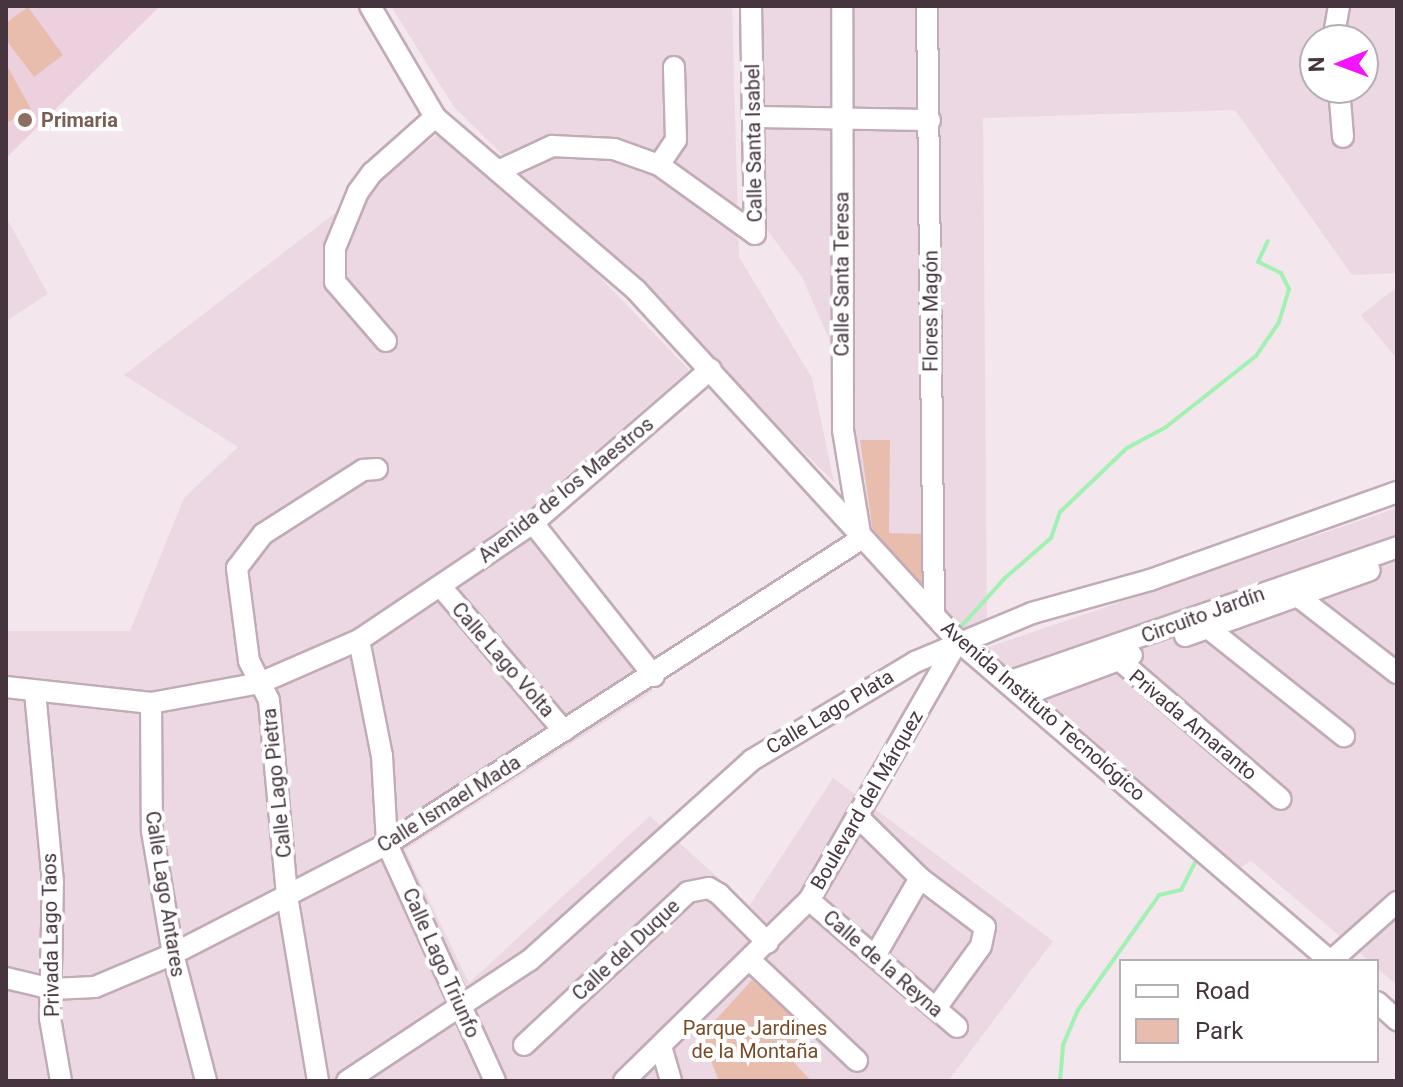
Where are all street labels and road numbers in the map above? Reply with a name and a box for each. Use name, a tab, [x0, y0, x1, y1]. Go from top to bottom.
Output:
street label: Calle Santa Isabel	[741, 63, 767, 223]
street label: Calle Santa Teresa	[830, 191, 854, 357]
street label: Flores Magón	[919, 250, 943, 372]
street label: Avenida de los Maestros	[474, 412, 658, 568]
street label: Circuito Jardín	[1138, 582, 1268, 648]
street label: Calle Lago Volta	[447, 598, 559, 722]
street label: Avenida Instituto Tecnológico	[936, 616, 1150, 806]
street label: Calle Lago Plata	[762, 665, 898, 759]
street label: Privada Amaranto	[1124, 665, 1262, 785]
street label: Boulevard del Márquez	[806, 706, 928, 894]
street label: Calle Lago Pietra	[257, 707, 297, 859]
street label: Calle Ismael Mada	[373, 750, 525, 858]
street label: Calle Lago Antares	[140, 809, 190, 979]
street label: Privada Lago Taos	[38, 853, 64, 1017]
street label: Calle Lago Triunfo	[397, 884, 485, 1042]
street label: Calle del Duque	[567, 894, 685, 1006]
street label: Calle de la Reyna	[818, 905, 948, 1023]

